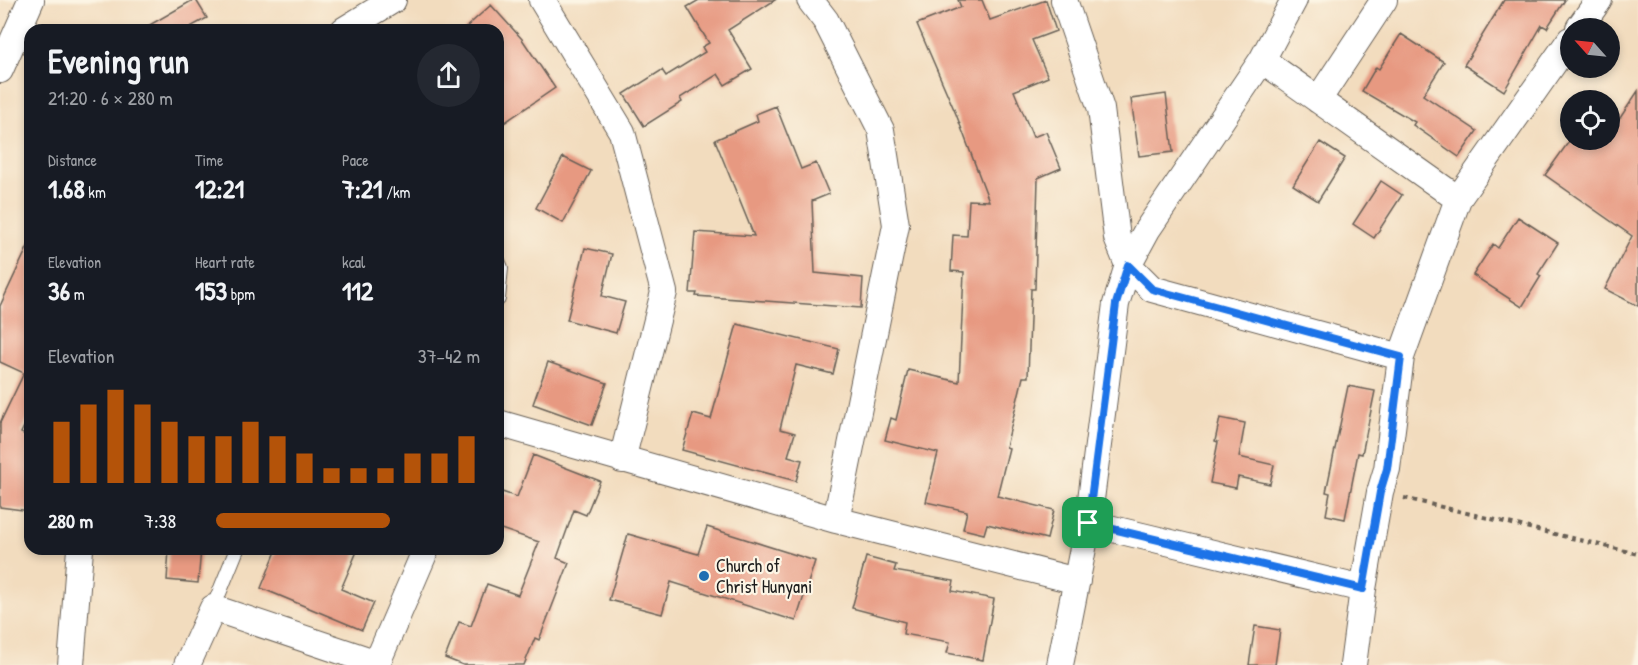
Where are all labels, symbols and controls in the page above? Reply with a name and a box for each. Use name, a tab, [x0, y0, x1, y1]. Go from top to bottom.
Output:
north arrow	[1560, 18, 1620, 78]
map controls	[1560, 18, 1620, 150]
text: Evening run	[48, 39, 189, 83]
button: share	[417, 44, 480, 107]
text: 21:20 · 6 × 280 m	[48, 84, 173, 111]
button: locate	[1560, 90, 1620, 150]
text: Distance	[48, 149, 97, 171]
text: Time	[195, 149, 223, 171]
text: Pace	[342, 149, 369, 171]
text: 1.68	[48, 171, 85, 206]
text: 12:21	[195, 171, 244, 206]
text: 7:21	[342, 171, 383, 206]
text: km	[85, 181, 106, 203]
text: /km	[383, 181, 410, 203]
text: Elevation	[48, 251, 101, 273]
text: Heart rate	[195, 251, 255, 273]
text: kcal	[342, 251, 365, 273]
text: 36	[48, 273, 70, 308]
text: 153	[195, 273, 227, 308]
text: 112	[342, 273, 373, 308]
text: m	[70, 283, 85, 305]
text: bpm	[227, 283, 255, 305]
text: Elevation	[48, 342, 114, 369]
text: 37–42 m	[418, 342, 480, 369]
pin	[1062, 497, 1113, 548]
icon: arrive	[1071, 506, 1104, 539]
text: 280 m	[48, 507, 93, 534]
text: 7:38	[144, 507, 176, 534]
place label: Church of Christ Hunyani	[716, 553, 812, 599]
marker: Church of Christ Hunyani	[697, 569, 711, 583]

